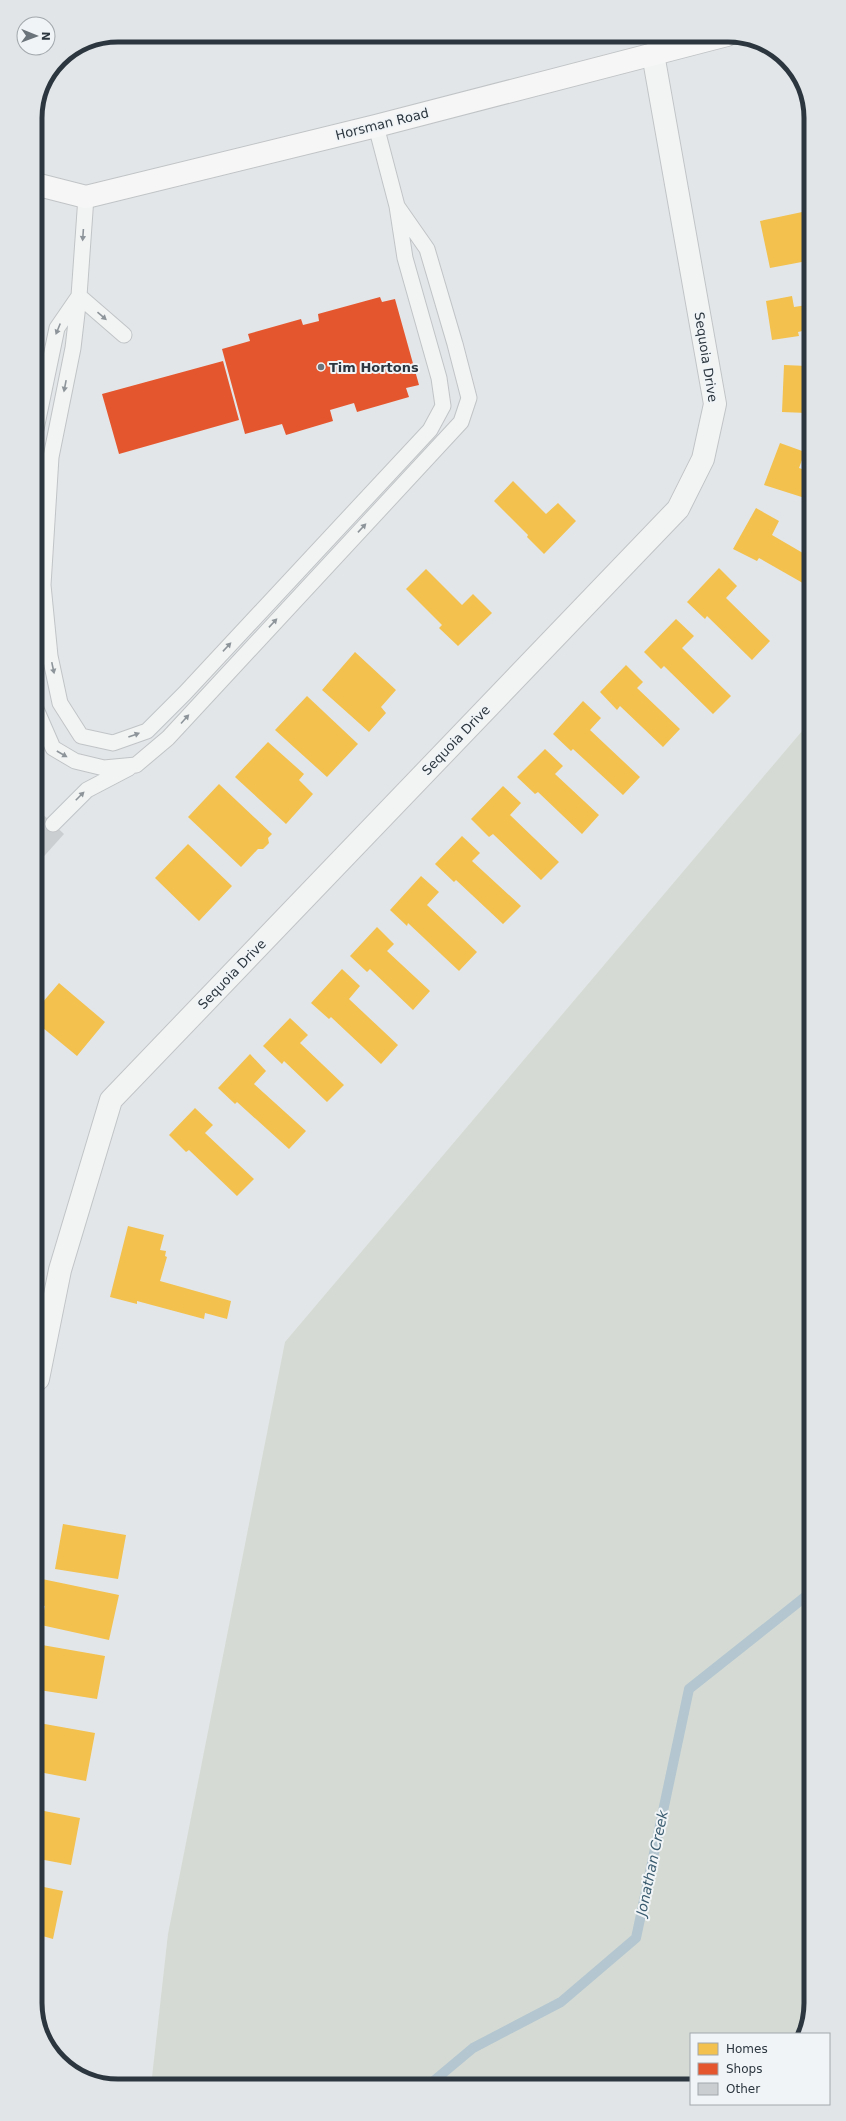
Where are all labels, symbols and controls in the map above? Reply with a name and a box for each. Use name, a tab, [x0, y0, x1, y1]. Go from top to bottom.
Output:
north arrow	[16, 16, 56, 56]
text: N	[39, 31, 52, 41]
street label: Horsman Road	[334, 105, 430, 143]
one-way arrow	[79, 229, 86, 241]
one-way arrow	[96, 311, 107, 320]
street label: Sequoia Drive	[691, 311, 721, 403]
one-way arrow	[54, 323, 61, 335]
place label: Tim Hortons	[329, 360, 419, 375]
marker: Tim Hortons	[316, 362, 326, 372]
one-way arrow	[62, 380, 68, 392]
one-way arrow	[357, 523, 367, 533]
one-way arrow	[268, 618, 278, 628]
one-way arrow	[223, 642, 232, 652]
one-way arrow	[50, 662, 56, 674]
street label: Sequoia Drive	[419, 702, 493, 778]
one-way arrow	[180, 714, 189, 723]
one-way arrow	[128, 732, 140, 738]
one-way arrow	[56, 750, 68, 757]
one-way arrow	[76, 791, 85, 801]
street label: Sequoia Drive	[195, 936, 269, 1012]
water label: Jonathan Creek	[632, 1808, 671, 1920]
legend	[690, 2033, 830, 2105]
text: Homes	[726, 2042, 768, 2056]
text: Shops	[726, 2062, 762, 2076]
text: Other	[726, 2082, 760, 2096]

